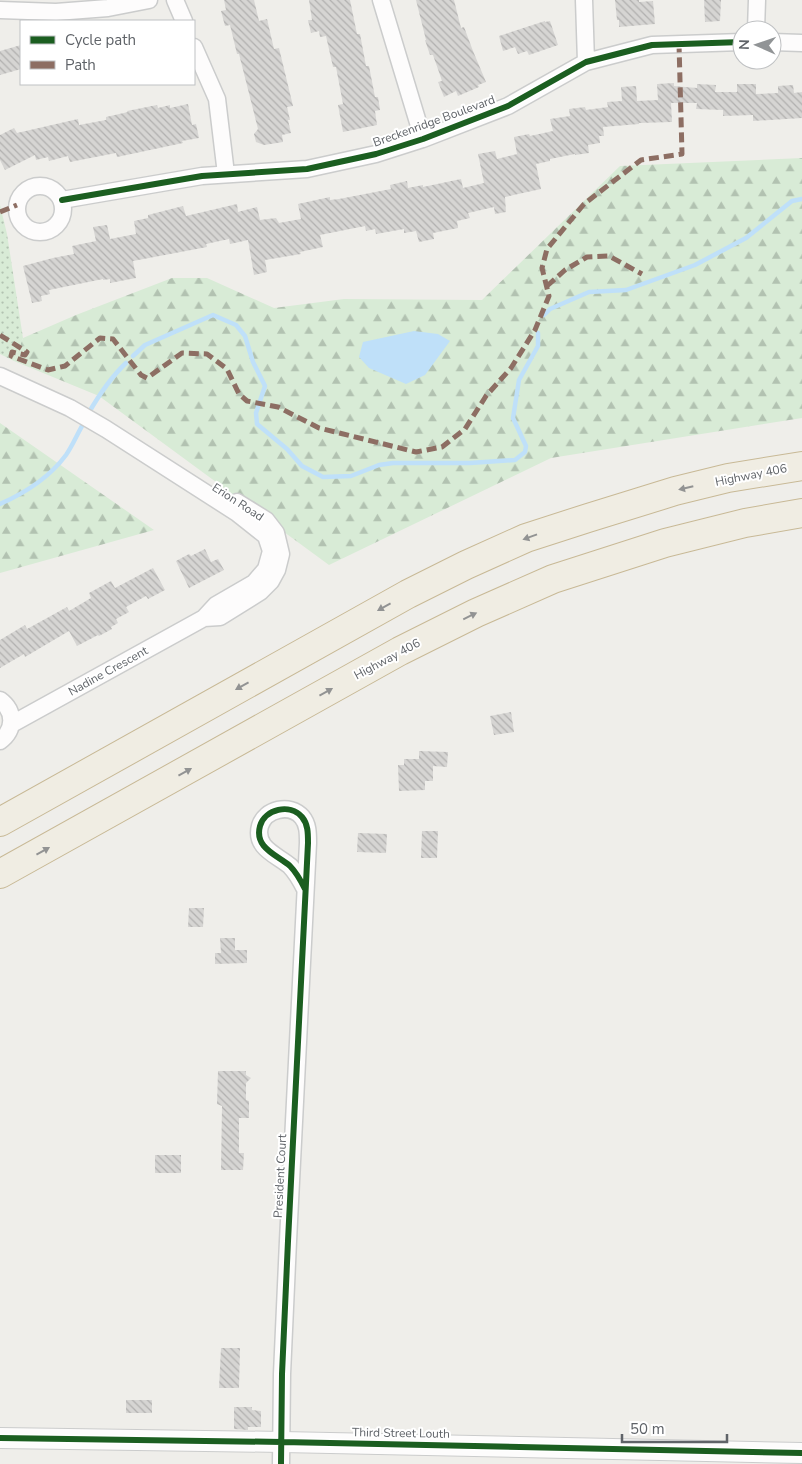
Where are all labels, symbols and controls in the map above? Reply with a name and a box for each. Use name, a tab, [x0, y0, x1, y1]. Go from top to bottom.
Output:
legend	[20, 20, 195, 85]
north arrow	[732, 20, 782, 70]
text: Cycle path	[65, 30, 136, 50]
text: N	[735, 39, 754, 50]
text: Path	[65, 55, 96, 75]
street label: Breckenridge Boulevard	[371, 91, 497, 151]
street label: Highway 406	[714, 460, 788, 490]
street label: Erion Road	[209, 479, 267, 525]
one-way arrow	[678, 484, 693, 492]
one-way arrow	[523, 534, 538, 541]
one-way arrow	[377, 602, 391, 611]
one-way arrow	[463, 612, 477, 620]
street label: Highway 406	[351, 635, 423, 683]
street label: Nadine Crescent	[65, 642, 151, 699]
one-way arrow	[235, 681, 249, 690]
one-way arrow	[319, 688, 334, 696]
one-way arrow	[178, 767, 191, 776]
one-way arrow	[35, 847, 50, 855]
street label: President Court	[270, 1133, 290, 1218]
scale bar	[622, 1412, 727, 1444]
text: 50 m	[630, 1419, 665, 1439]
street label: Third Street Louth	[352, 1424, 450, 1442]

